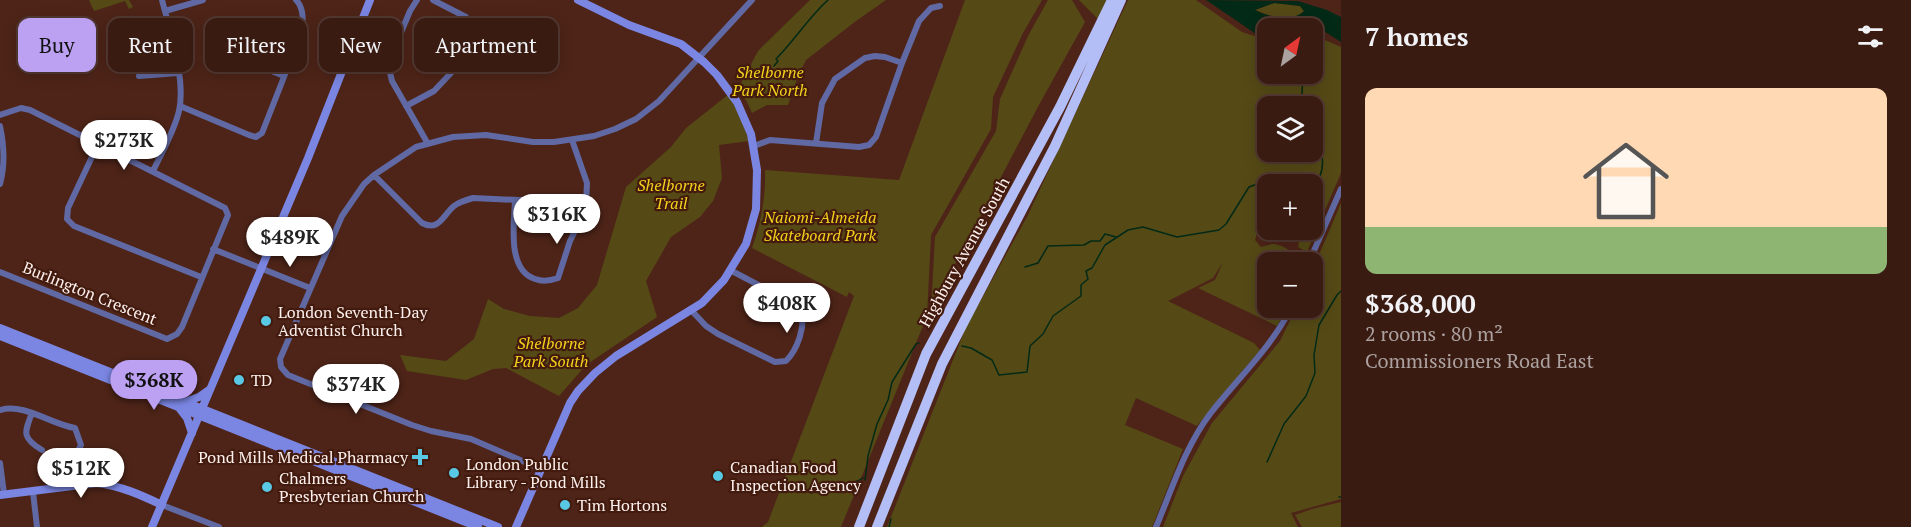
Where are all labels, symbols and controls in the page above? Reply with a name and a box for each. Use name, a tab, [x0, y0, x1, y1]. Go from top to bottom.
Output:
chip: Buy	[18, 18, 96, 72]
chip: Rent	[108, 18, 193, 72]
chip: Filters	[205, 18, 307, 72]
chip: New	[319, 18, 402, 72]
chip: Apartment	[414, 18, 558, 72]
north arrow	[1257, 18, 1323, 84]
map controls	[1257, 18, 1323, 318]
text: 7 homes	[1365, 19, 1469, 53]
icon: filters	[1854, 20, 1887, 53]
park label: Shelborne Park North	[731, 61, 808, 101]
button: layers	[1257, 96, 1323, 162]
pin: $273K	[82, 120, 166, 171]
text: $273K	[94, 126, 154, 153]
icon: home	[1572, 127, 1680, 235]
street label: Highbury Avenue South	[914, 172, 1015, 331]
park label: Shelborne Trail	[637, 174, 705, 214]
button: +	[1257, 174, 1323, 240]
pin: $316K	[515, 194, 599, 245]
text: $316K	[527, 200, 587, 227]
park label: Naiomi-Almeida Skateboard Park	[763, 206, 877, 246]
pin: $489K	[248, 217, 332, 268]
text: $489K	[260, 223, 320, 250]
button: −	[1257, 252, 1323, 318]
street label: Burlington Crescent	[20, 256, 160, 330]
pin: $408K	[745, 283, 829, 334]
text: $368,000	[1365, 286, 1476, 320]
text: $408K	[757, 289, 817, 316]
place label: London Seventh-Day Adventist Church	[278, 301, 429, 341]
marker: London Seventh-Day Adventist Church	[259, 314, 273, 328]
text: 2 rooms · 80 m²	[1365, 320, 1503, 347]
park label: Shelborne Park South	[513, 332, 588, 372]
text: Commissioners Road East	[1365, 347, 1594, 374]
pin: $368K	[112, 360, 196, 411]
pin: $374K	[314, 364, 398, 415]
text: $368K	[124, 366, 184, 393]
place label: TD	[251, 369, 272, 391]
text: $374K	[326, 370, 386, 397]
marker: TD	[232, 373, 246, 387]
place label: Pond Mills Medical Pharmacy	[198, 446, 409, 468]
pin: $512K	[39, 448, 123, 499]
marker: Pond Mills Medical Pharmacy	[413, 450, 427, 464]
place label: London Public Library - Pond Mills	[466, 453, 606, 493]
text: $512K	[51, 454, 111, 481]
place label: Canadian Food Inspection Agency	[730, 456, 862, 496]
marker: London Public Library - Pond Mills	[447, 466, 461, 480]
place label: Chalmers Presbyterian Church	[279, 467, 425, 507]
marker: Canadian Food Inspection Agency	[711, 469, 725, 483]
marker: Chalmers Presbyterian Church	[260, 480, 274, 494]
place label: Tim Hortons	[577, 494, 667, 516]
marker: Tim Hortons	[558, 498, 572, 512]

